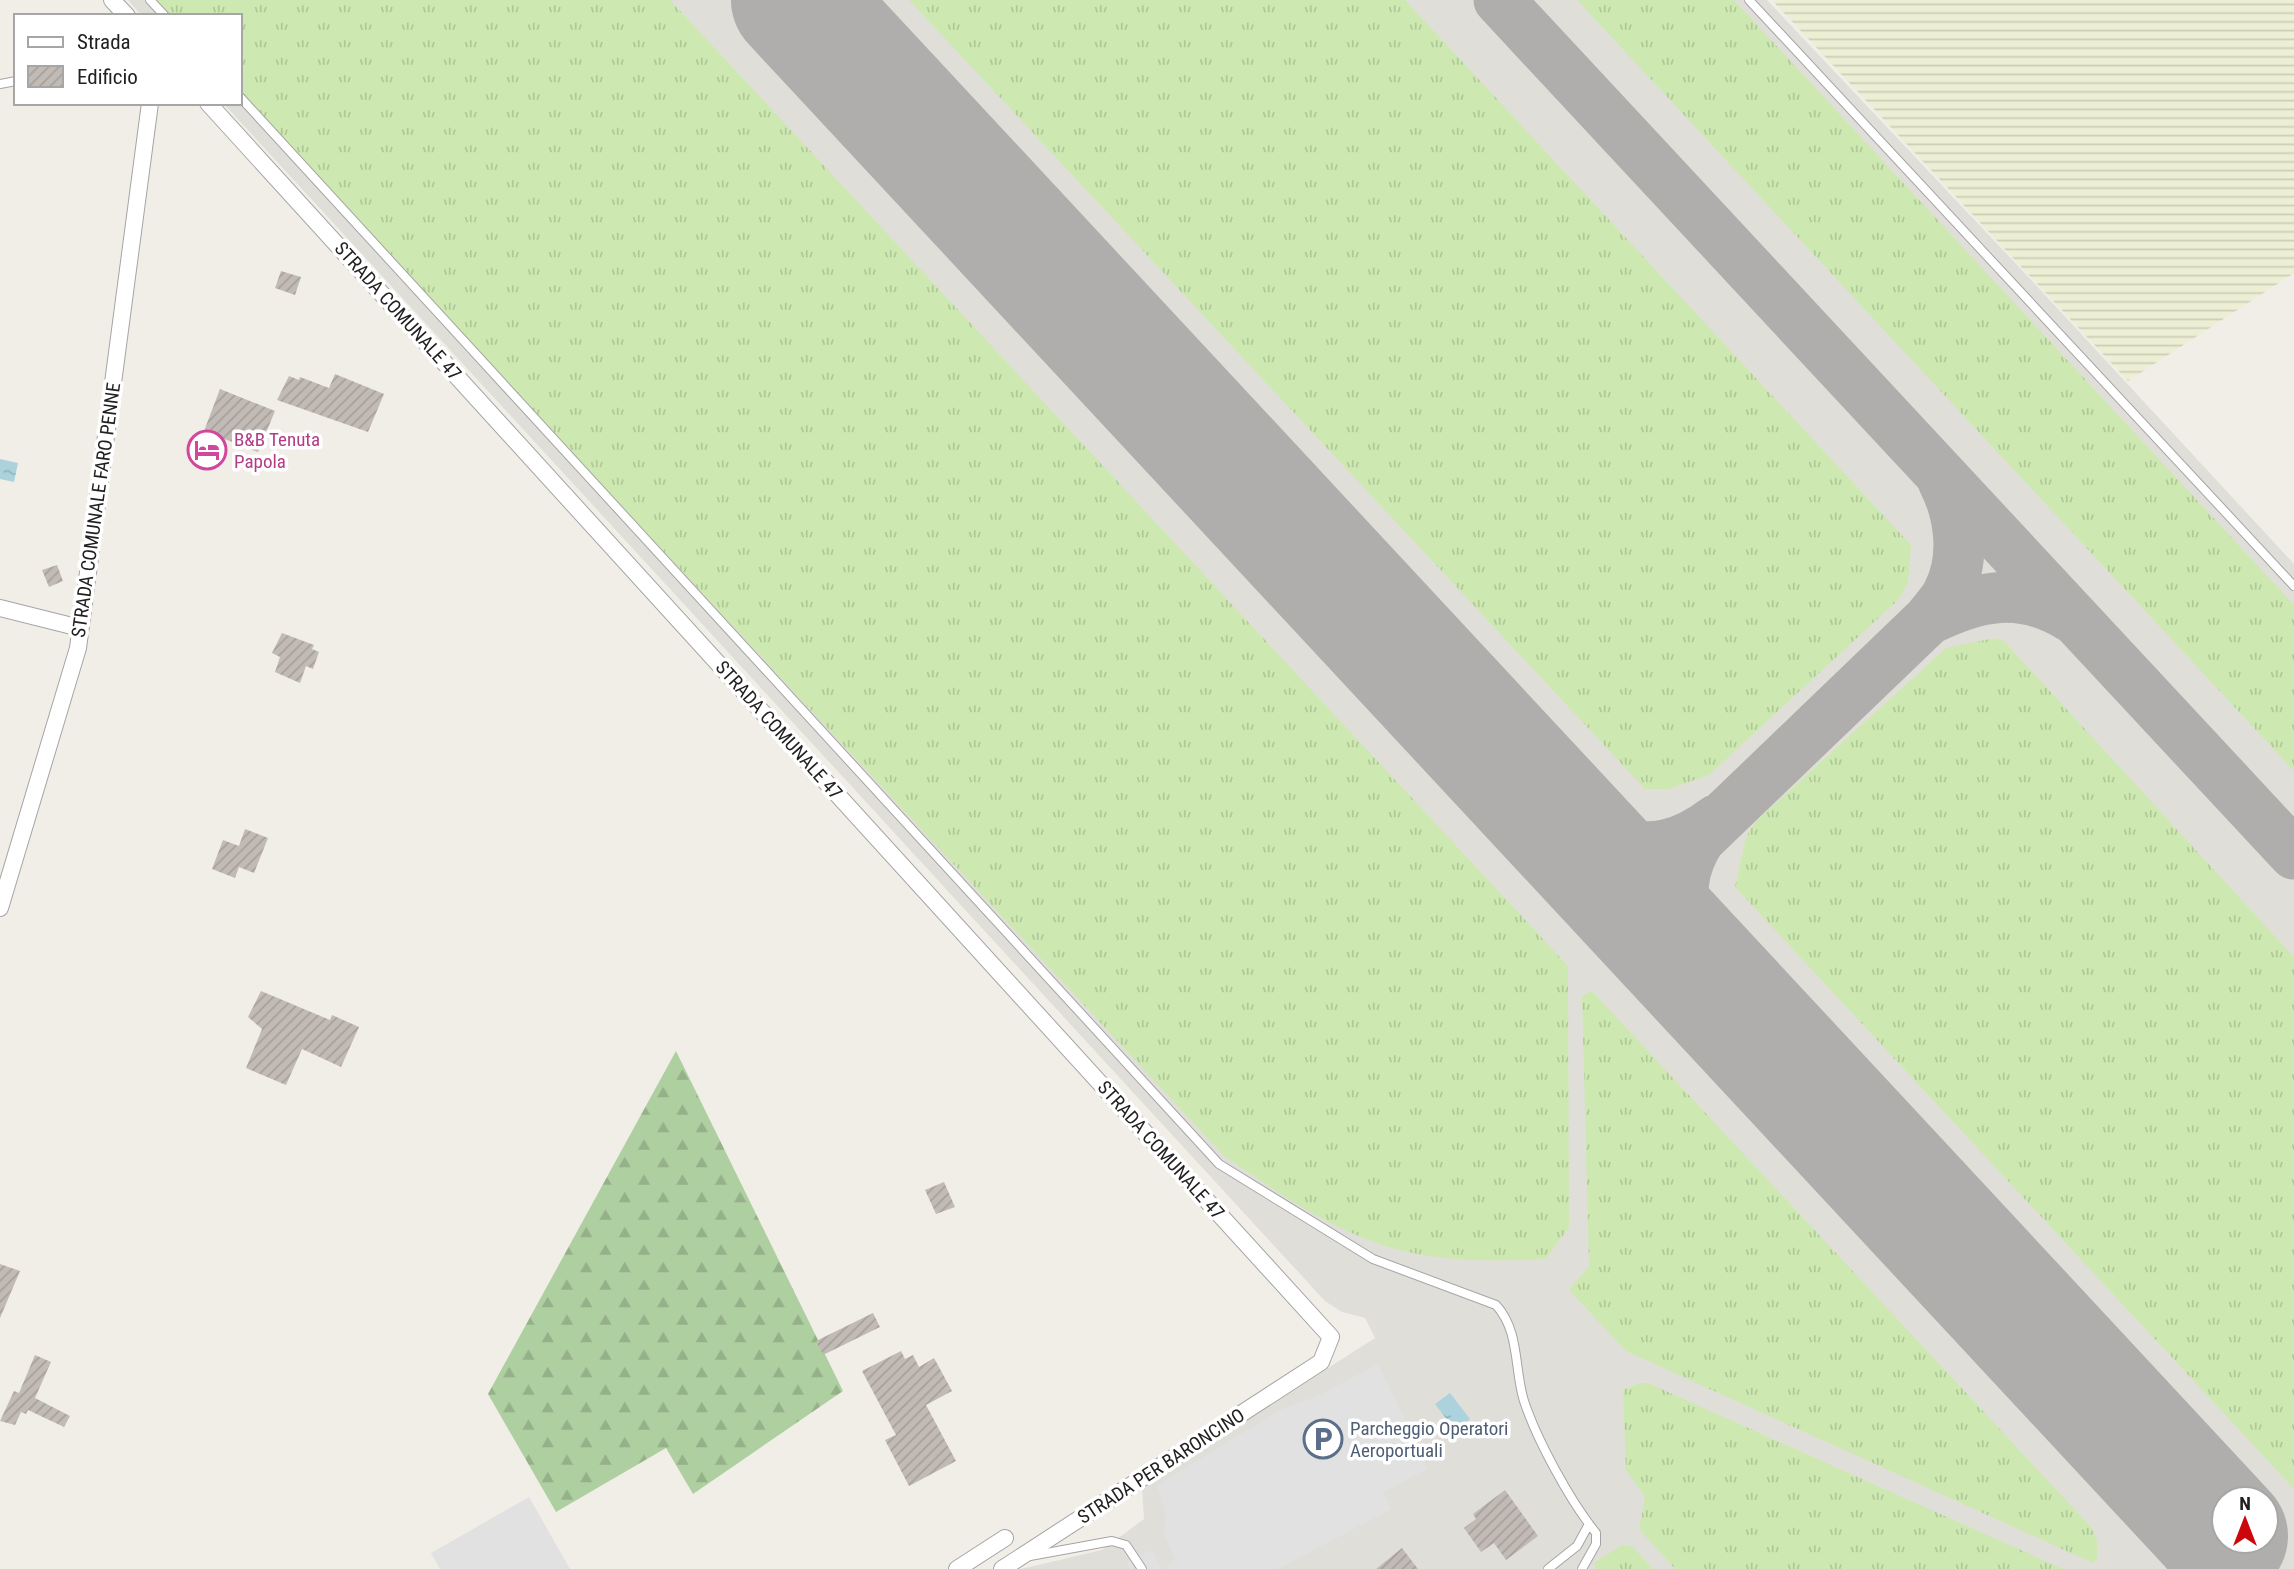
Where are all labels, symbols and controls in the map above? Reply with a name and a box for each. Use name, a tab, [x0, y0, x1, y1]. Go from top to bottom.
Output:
legend	[14, 14, 242, 105]
text: Strada	[77, 30, 131, 54]
text: Edificio	[77, 65, 138, 89]
street label: STRADA COMUNALE 47	[330, 237, 466, 385]
street label: STRADA COMUNALE FARO PENNE	[67, 381, 125, 639]
place label: B&B Tenuta Papola	[234, 428, 320, 473]
hotel icon: B&B Tenuta Papola	[186, 429, 228, 471]
street label: STRADA COMUNALE 47	[711, 656, 847, 804]
street label: STRADA COMUNALE 47	[1093, 1076, 1229, 1224]
street label: STRADA PER BARONCINO	[1073, 1403, 1249, 1529]
place label: Parcheggio Operatori Aeroportuali	[1350, 1417, 1508, 1462]
parking icon: Parcheggio Operatori Aeroportuali	[1302, 1418, 1344, 1460]
north arrow	[2210, 1485, 2280, 1555]
text: N	[2239, 1492, 2251, 1515]

